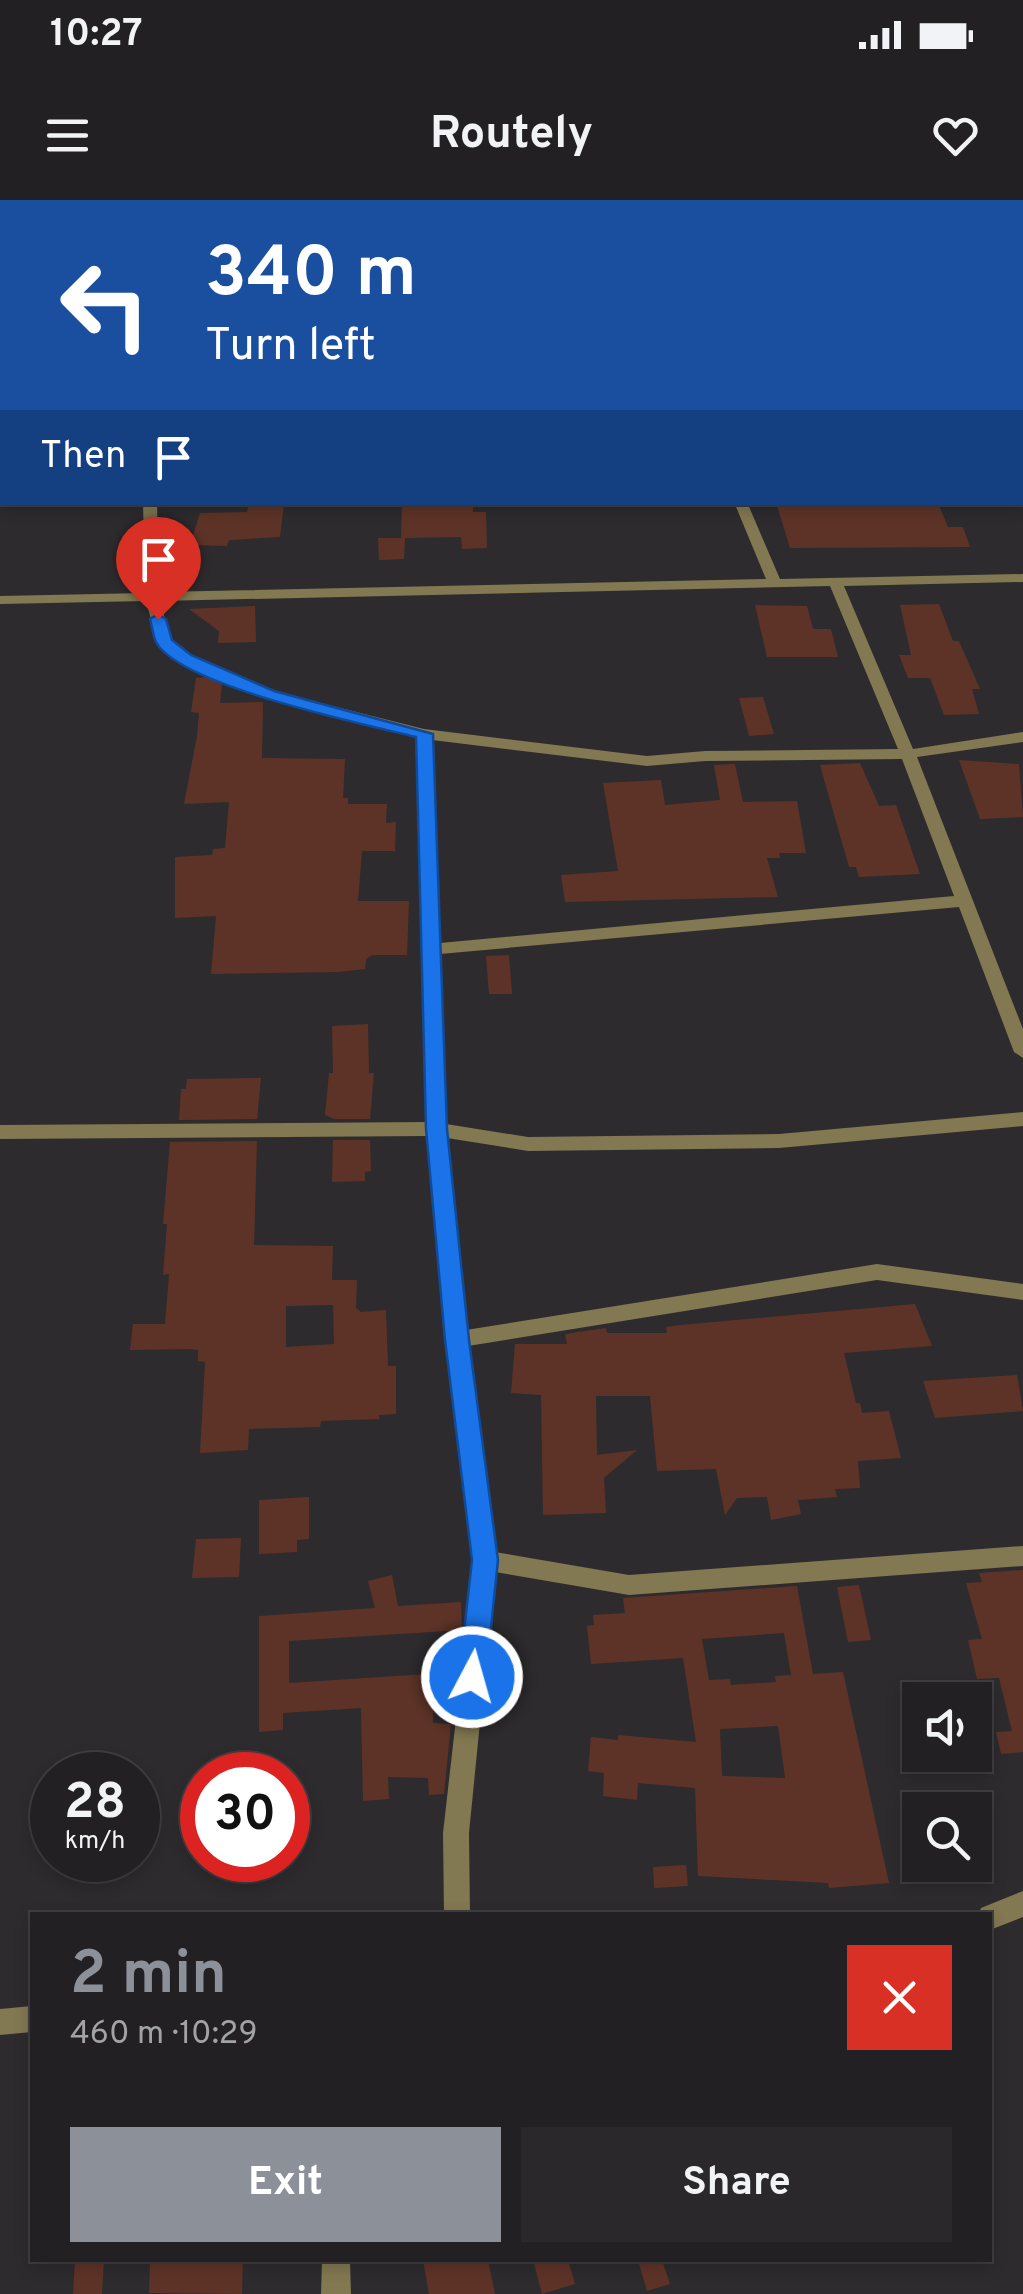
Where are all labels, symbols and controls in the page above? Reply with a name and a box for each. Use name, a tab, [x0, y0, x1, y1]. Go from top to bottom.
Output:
text: 10:27	[50, 11, 143, 60]
text: Routely	[430, 107, 593, 164]
icon: menu	[40, 108, 95, 163]
icon: heart	[928, 108, 983, 163]
text: 340 m	[205, 232, 417, 321]
icon: left	[40, 240, 170, 370]
text: Turn left	[205, 319, 376, 376]
icon: arrive	[146, 430, 201, 485]
text: Then	[40, 433, 126, 482]
pin	[116, 517, 201, 620]
icon: arrive	[131, 532, 186, 587]
position arrow	[420, 1625, 524, 1729]
map controls	[902, 1682, 992, 1882]
button: sound	[902, 1682, 992, 1772]
speed limit sign: 30	[180, 1752, 310, 1882]
text: 28	[64, 1773, 126, 1836]
button: search	[902, 1792, 992, 1882]
text: km/h	[65, 1826, 125, 1858]
text: 2 min	[70, 1939, 227, 2015]
button: close	[847, 1945, 952, 2050]
text: 460 m · 10:29	[70, 2015, 258, 2055]
button: Exit	[70, 2127, 501, 2242]
button: Share	[521, 2127, 952, 2242]

